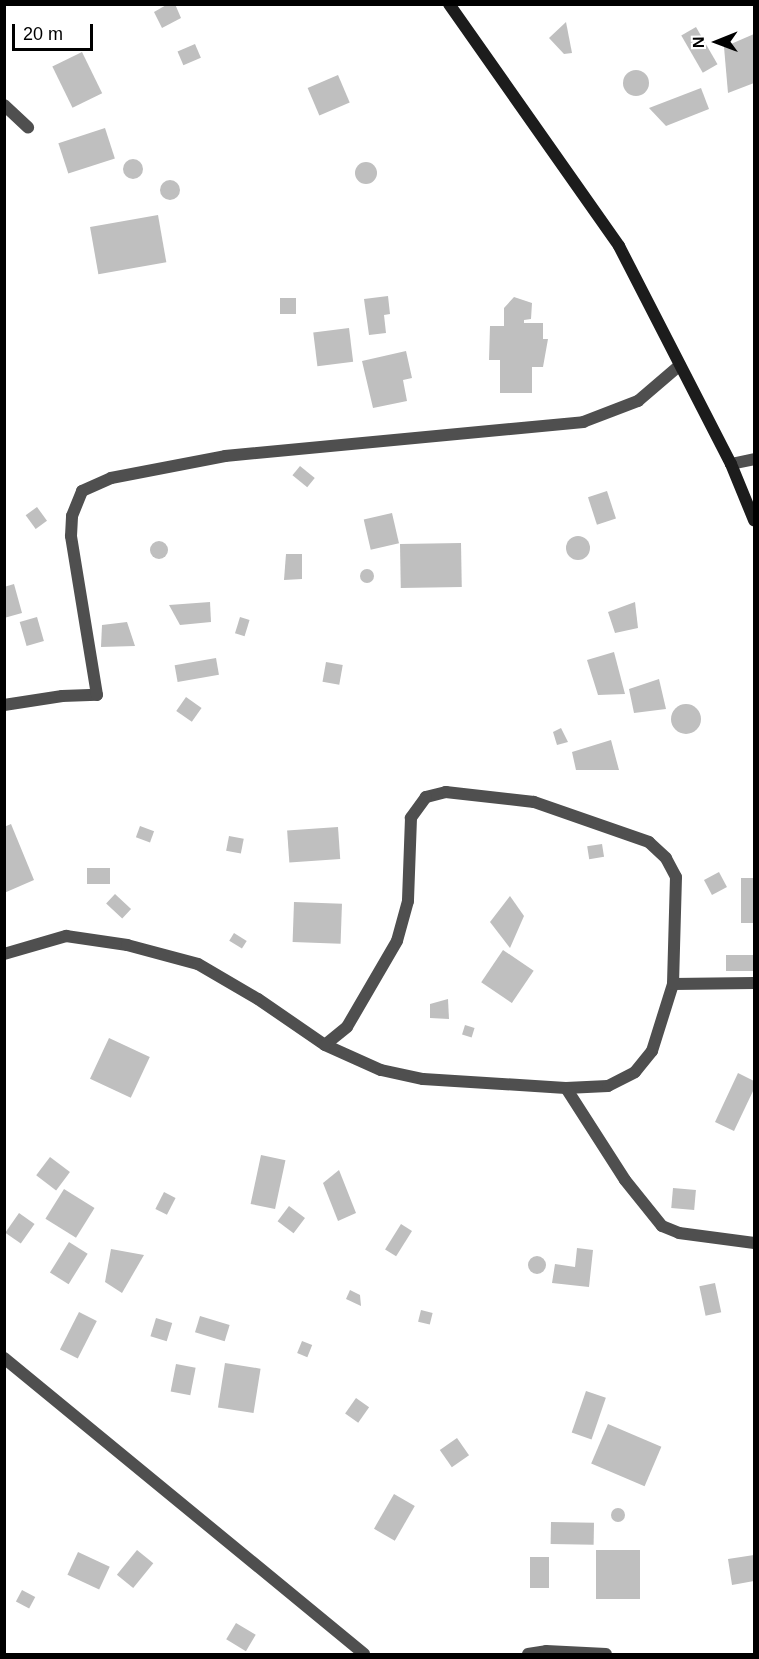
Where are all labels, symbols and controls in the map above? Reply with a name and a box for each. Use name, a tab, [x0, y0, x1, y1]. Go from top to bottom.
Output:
scale bar	[15, 12, 96, 50]
north arrow	[687, 12, 747, 72]
text: 20 m	[23, 24, 63, 44]
text: N	[690, 36, 707, 48]

